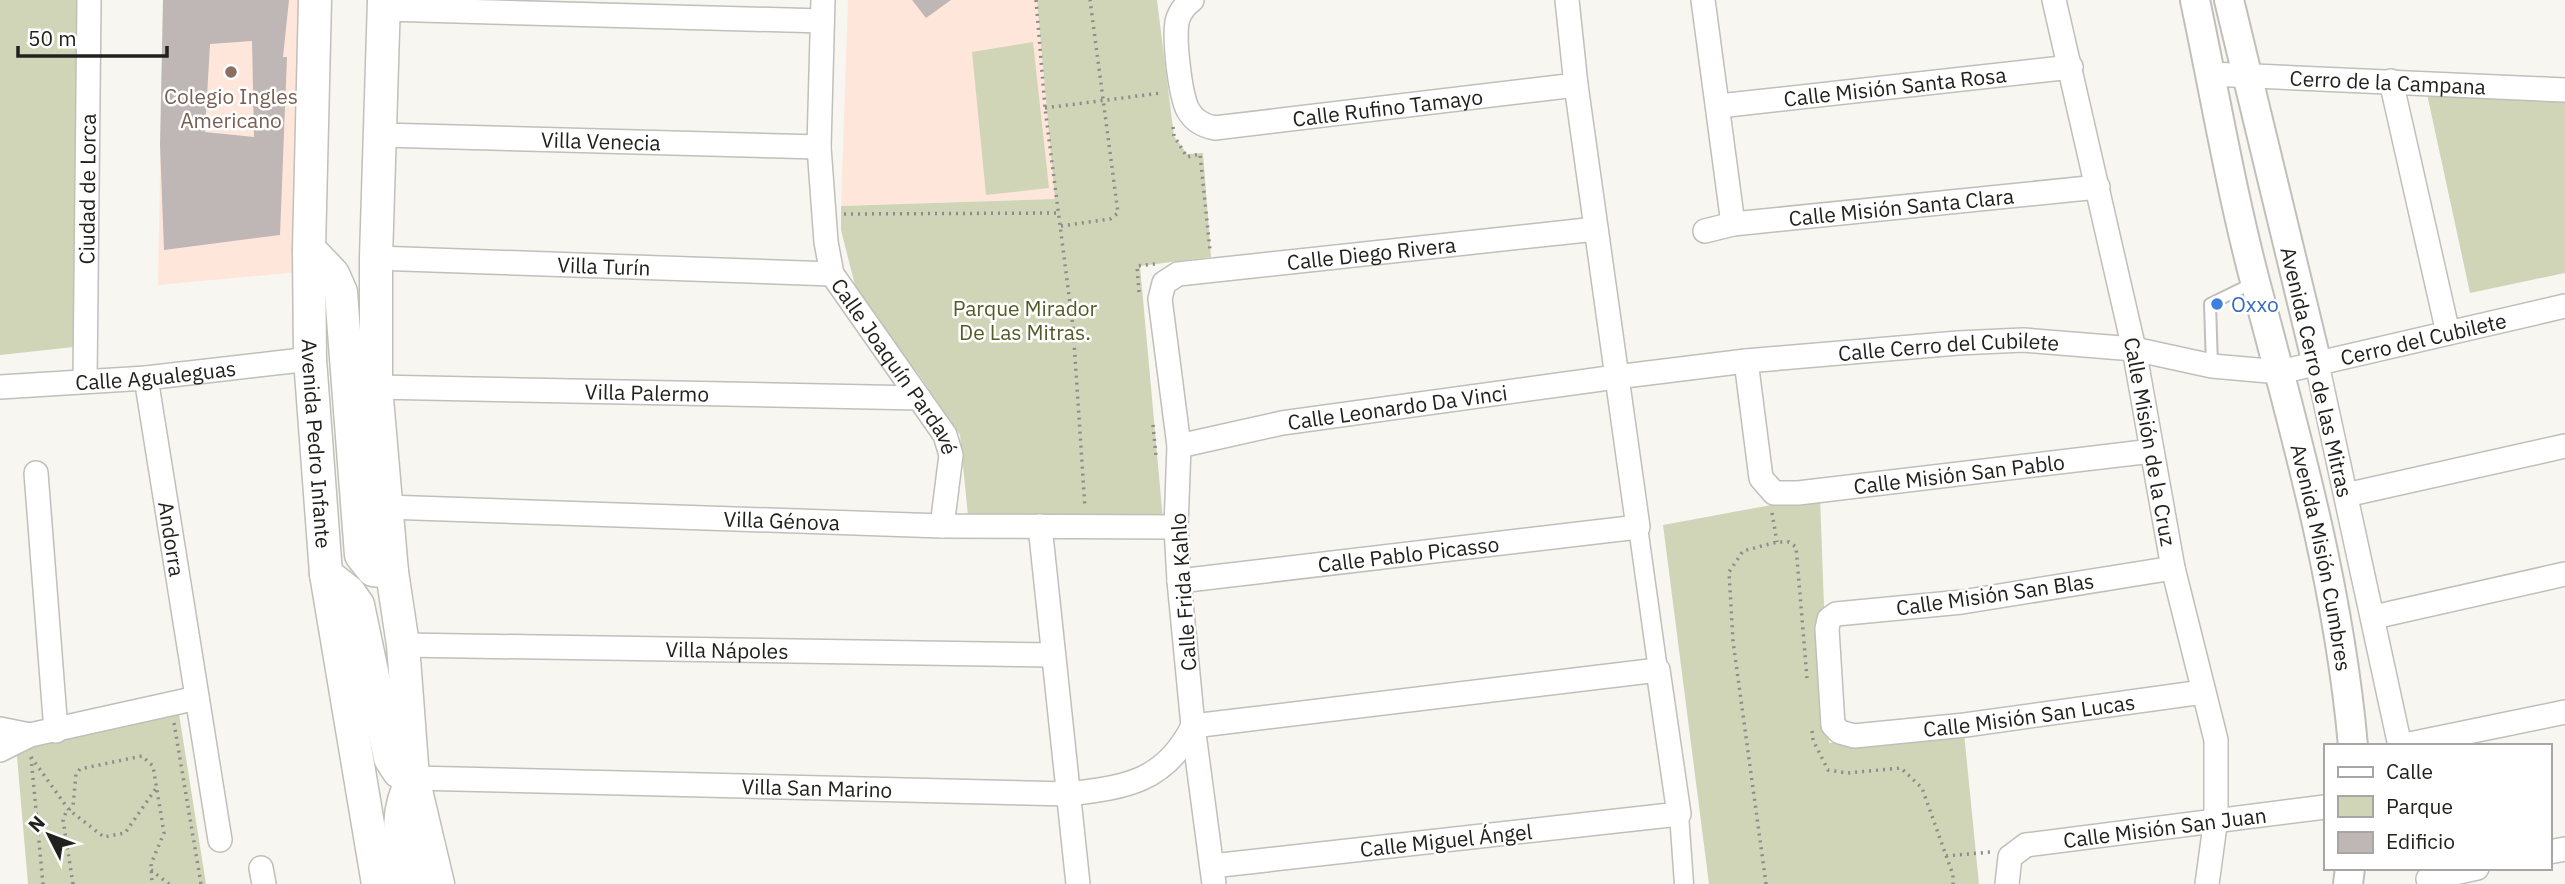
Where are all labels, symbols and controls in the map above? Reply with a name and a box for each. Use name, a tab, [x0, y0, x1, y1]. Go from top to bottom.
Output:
scale bar	[18, 14, 166, 58]
text: 50 m	[28, 24, 77, 52]
street label: Calle Misión Santa Rosa	[1782, 60, 2008, 113]
marker: Colegio Ingles Americano	[223, 64, 239, 80]
street label: Cerro de la Campana	[2289, 64, 2487, 100]
place label: Colegio Ingles Americano	[164, 82, 298, 134]
street label: Calle Rufino Tamayo	[1291, 82, 1484, 133]
street label: Ciudad de Lorca	[72, 113, 102, 265]
street label: Villa Venecia	[541, 125, 661, 157]
street label: Calle Misión Santa Clara	[1787, 182, 2015, 232]
street label: Calle Diego Rivera	[1285, 230, 1457, 276]
street label: Avenida Cerro de las Mitras	[2275, 244, 2359, 500]
street label: Villa Turín	[557, 250, 651, 282]
street label: Calle Joaquín Pardavé	[825, 272, 964, 458]
place label: Oxxo	[2231, 290, 2279, 318]
park label: Parque Mirador De Las Mitras.	[953, 294, 1098, 346]
marker: Oxxo	[2209, 296, 2225, 312]
street label: Cerro del Cubilete	[2338, 306, 2509, 372]
street label: Calle Cerro del Cubilete	[1837, 326, 2060, 367]
street label: Calle Misión de la Cruz	[2118, 334, 2183, 548]
street label: Avenida Pedro Infante	[296, 339, 338, 549]
street label: Calle Agualeguas	[74, 354, 237, 396]
street label: Villa Palermo	[584, 377, 709, 408]
street label: Calle Leonardo Da Vinci	[1286, 378, 1509, 436]
street label: Avenida Misión Cumbres	[2284, 441, 2358, 673]
street label: Calle Misión San Pablo	[1852, 447, 2066, 500]
street label: Andorra	[152, 499, 192, 579]
street label: Villa Génova	[723, 505, 841, 537]
street label: Calle Frida Kahlo	[1164, 512, 1202, 672]
street label: Calle Pablo Picasso	[1316, 529, 1501, 579]
street label: Calle Misión San Blas	[1894, 566, 2096, 622]
street label: Villa Nápoles	[665, 635, 789, 665]
street label: Calle Misión San Lucas	[1922, 688, 2137, 743]
legend	[2324, 744, 2551, 870]
text: Calle	[2386, 757, 2433, 785]
street label: Villa San Marino	[741, 772, 893, 804]
text: Parque	[2386, 792, 2453, 820]
north arrow	[14, 800, 84, 870]
street label: Calle Misión San Juan	[2061, 801, 2268, 854]
text: N	[23, 810, 50, 837]
street label: Calle Miguel Ángel	[1358, 817, 1534, 863]
text: Edificio	[2386, 827, 2455, 855]

